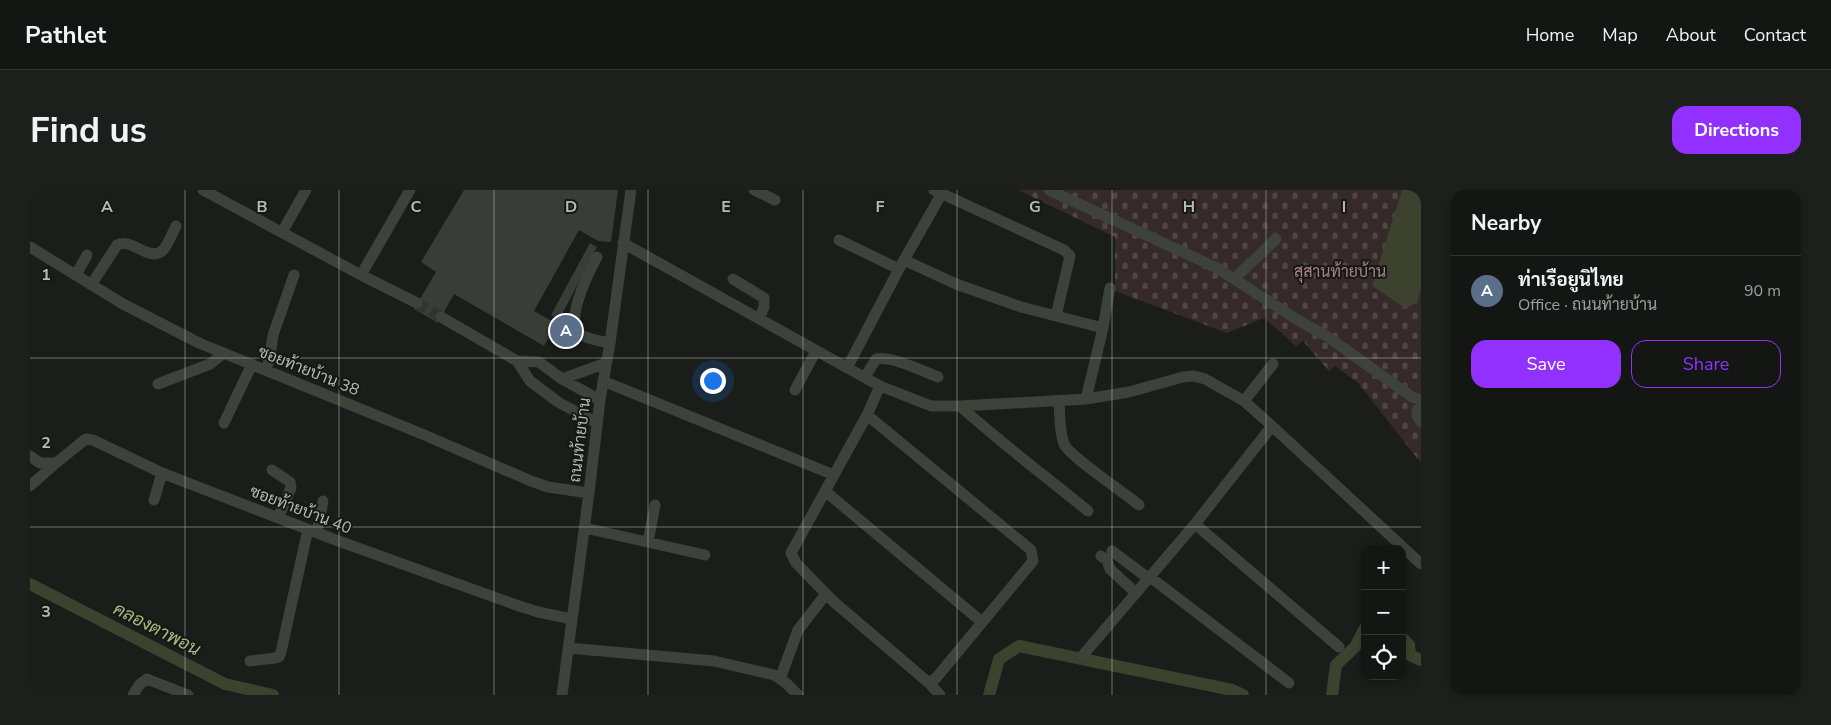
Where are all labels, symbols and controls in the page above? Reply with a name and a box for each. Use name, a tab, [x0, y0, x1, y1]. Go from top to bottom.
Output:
text: Pathlet	[25, 19, 106, 51]
text: Home	[1526, 23, 1574, 47]
text: Map	[1602, 23, 1638, 47]
text: About	[1666, 23, 1716, 47]
text: Contact	[1744, 23, 1806, 47]
button: Directions	[1672, 106, 1801, 154]
text: Find us	[30, 107, 147, 154]
text: A	[101, 196, 113, 218]
text: B	[256, 196, 268, 218]
text: C	[411, 196, 422, 218]
text: D	[565, 196, 577, 218]
text: E	[721, 196, 731, 218]
text: F	[876, 196, 885, 218]
text: G	[1029, 196, 1041, 218]
text: H	[1183, 196, 1195, 218]
text: I	[1342, 196, 1346, 218]
text: Nearby	[1471, 209, 1541, 237]
park label: สุสานท้ายบ้าน	[1294, 261, 1386, 283]
text: 1	[41, 264, 51, 286]
text: ท่าเรือยูนิไทย	[1518, 267, 1624, 293]
text: A	[1481, 280, 1493, 302]
text: 90 m	[1744, 280, 1781, 302]
text: Office · ถนนท้ายบ้าน	[1518, 294, 1657, 316]
pin: A	[550, 312, 582, 350]
button: Save	[1471, 340, 1621, 388]
button: Share	[1631, 340, 1781, 388]
street label: ซอยท้ายบ้าน 38	[255, 341, 363, 401]
your location	[700, 368, 726, 394]
street label: ถนนท้ายบ้าน	[564, 396, 596, 484]
text: 2	[41, 432, 51, 454]
street label: ซอยท้ายบ้าน 40	[247, 480, 355, 539]
map controls	[1361, 545, 1406, 680]
button: +	[1361, 545, 1406, 590]
button: −	[1361, 590, 1406, 635]
water label: คลองตาพอน	[109, 597, 205, 661]
text: 3	[41, 601, 51, 623]
button: locate	[1361, 635, 1406, 680]

